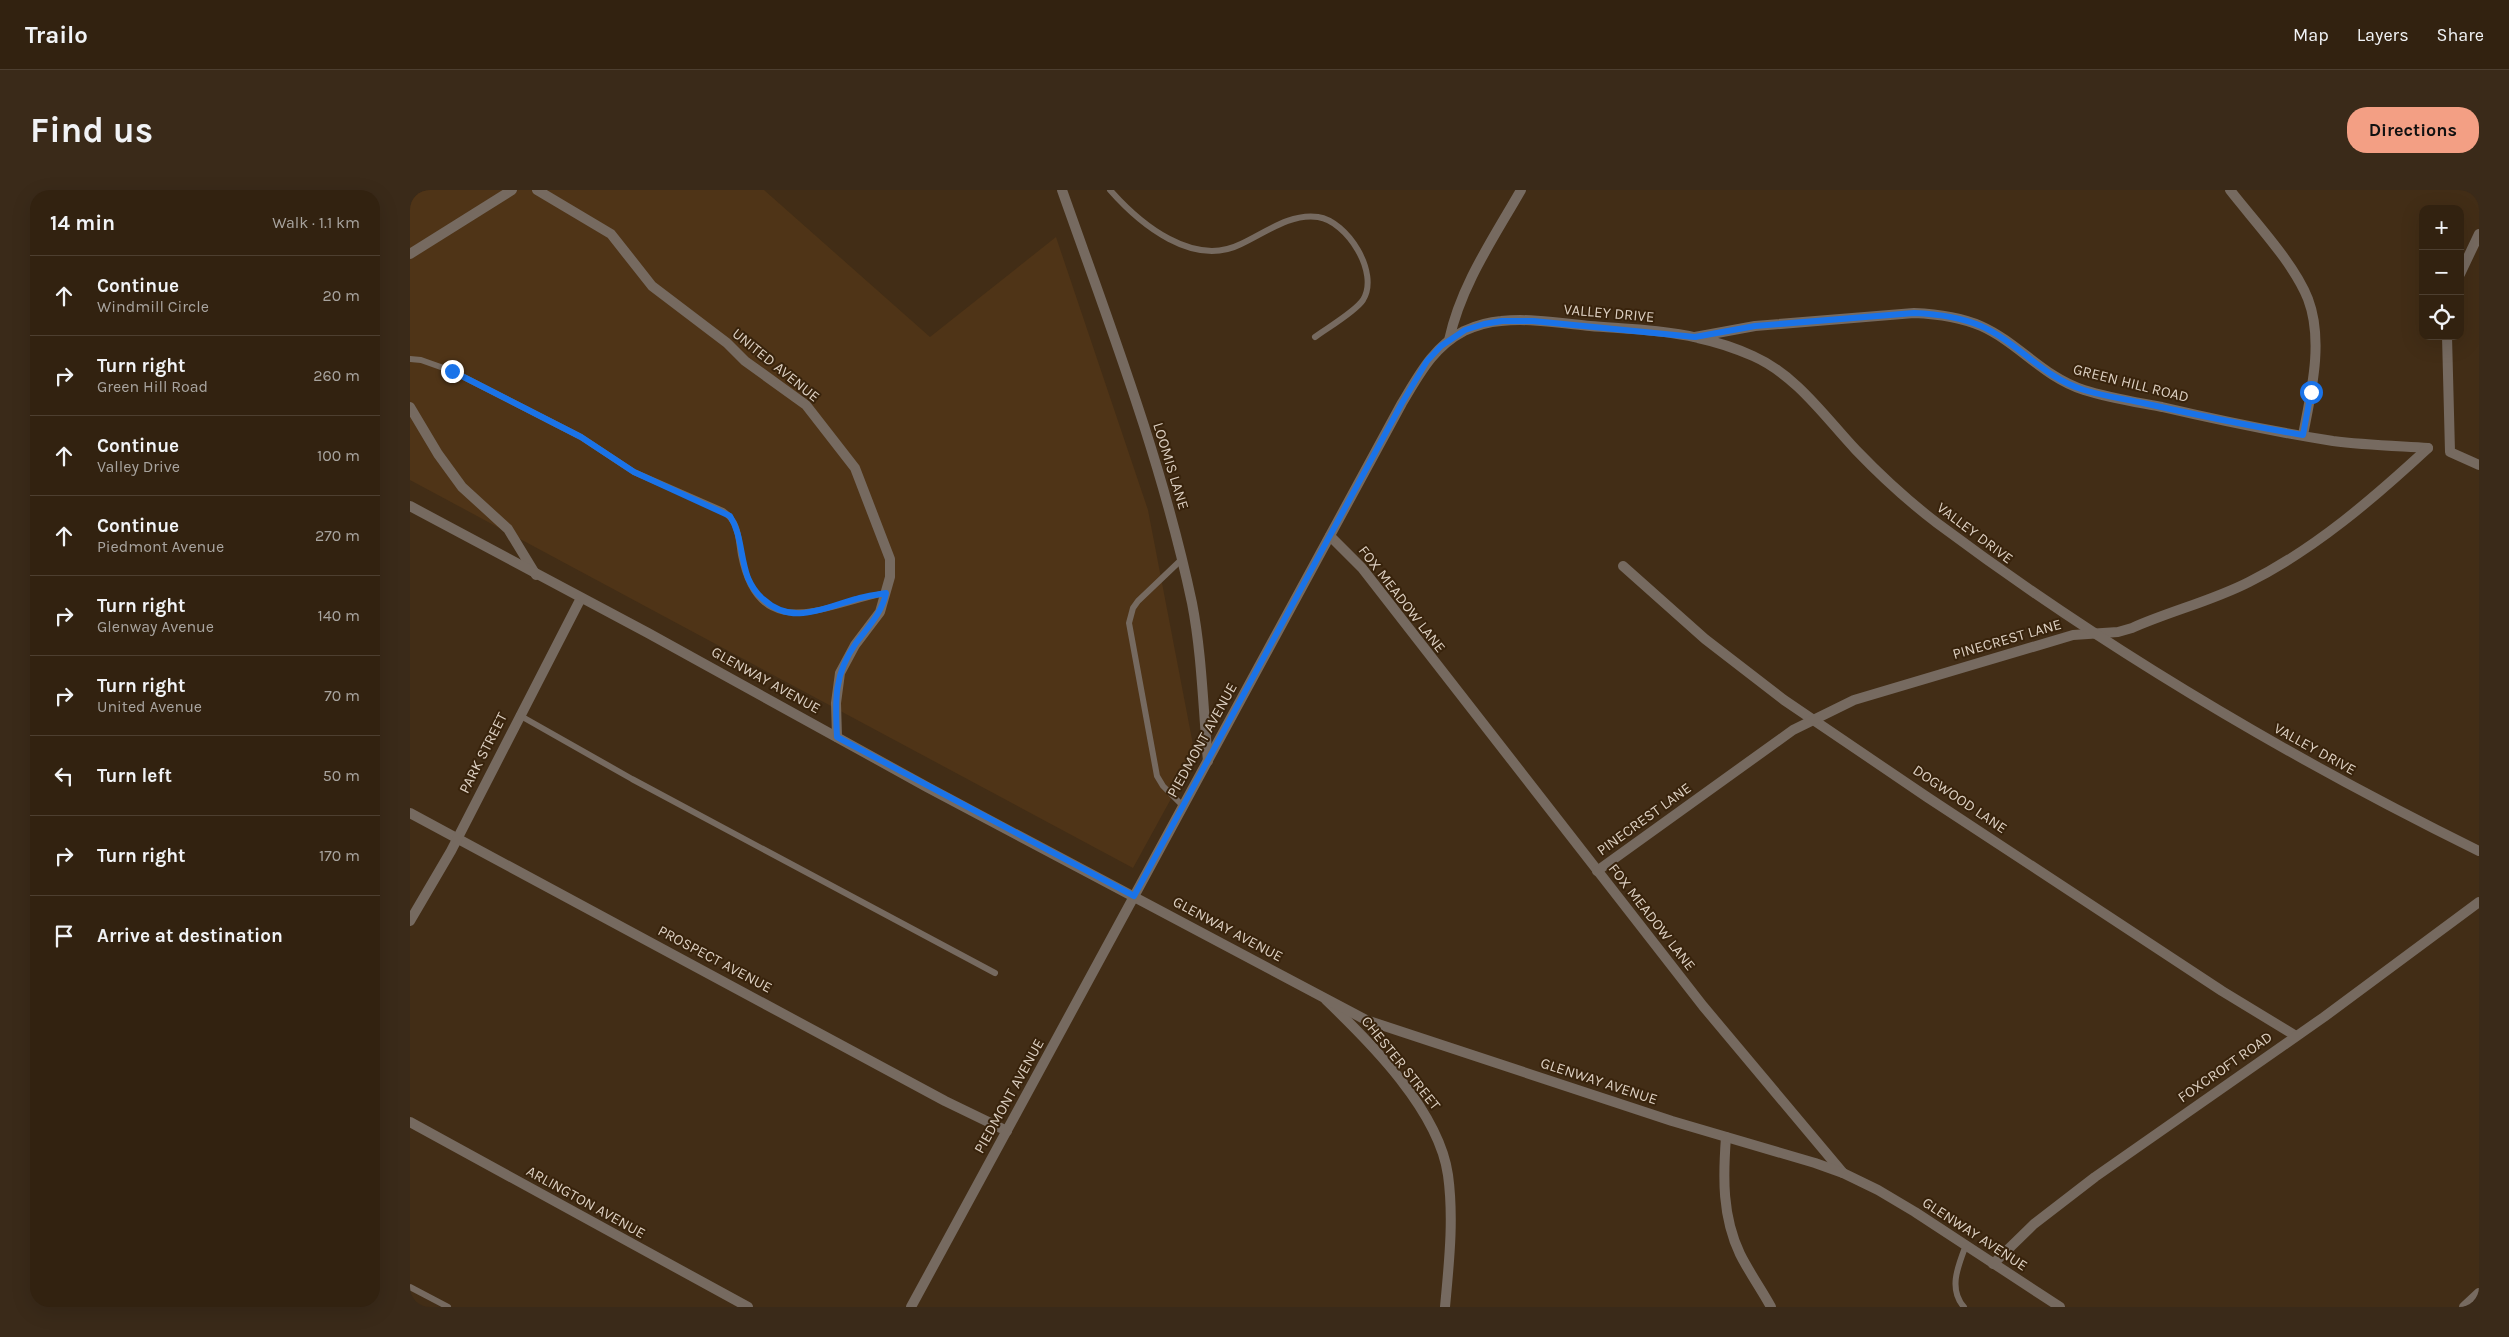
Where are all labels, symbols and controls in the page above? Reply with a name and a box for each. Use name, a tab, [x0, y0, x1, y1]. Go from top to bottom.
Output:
text: Trailo	[25, 21, 88, 49]
text: Map	[2293, 24, 2329, 46]
text: Layers	[2357, 24, 2409, 46]
text: Share	[2437, 24, 2484, 46]
button: Directions	[2347, 107, 2479, 153]
text: Find us	[30, 110, 153, 151]
map controls	[2419, 205, 2464, 340]
button: +	[2419, 205, 2464, 250]
text: 14 min	[50, 211, 115, 235]
text: Walk · 1.1 km	[272, 213, 360, 232]
button: −	[2419, 250, 2464, 295]
text: Continue	[97, 275, 179, 297]
icon: ahead	[50, 282, 78, 310]
text: 20 m	[322, 286, 360, 305]
button: locate	[2419, 295, 2464, 340]
text: Windmill Circle	[97, 297, 209, 316]
street label: VALLEY DRIVE	[1563, 300, 1655, 326]
street label: UNITED AVENUE	[729, 324, 823, 406]
text: Turn right	[97, 355, 186, 377]
route end	[441, 360, 464, 383]
street label: GREEN HILL ROAD	[2071, 360, 2191, 406]
icon: right	[50, 362, 78, 390]
text: 260 m	[313, 366, 360, 385]
text: Green Hill Road	[97, 377, 208, 396]
route start	[2300, 381, 2323, 404]
street label: LOOMIS LANE	[1149, 420, 1193, 512]
text: Continue	[97, 435, 179, 457]
icon: ahead	[50, 442, 78, 470]
text: 100 m	[317, 446, 360, 465]
text: Valley Drive	[97, 457, 180, 476]
street label: VALLEY DRIVE	[1933, 498, 2017, 568]
text: Continue	[97, 515, 179, 537]
icon: ahead	[50, 522, 78, 550]
text: 270 m	[315, 526, 360, 545]
text: Piedmont Avenue	[97, 537, 224, 556]
street label: FOX MEADOW LANE	[1355, 542, 1449, 656]
text: Turn right	[97, 595, 186, 617]
icon: right	[50, 602, 78, 630]
text: 140 m	[318, 606, 360, 625]
street label: PINECREST LANE	[1950, 615, 2064, 663]
text: Glenway Avenue	[97, 617, 214, 636]
street label: GLENWAY AVENUE	[708, 643, 824, 717]
text: Turn right	[97, 675, 186, 697]
street label: PIEDMONT AVENUE	[1163, 680, 1241, 800]
icon: right	[50, 682, 78, 710]
text: 70 m	[324, 686, 360, 705]
text: United Avenue	[97, 697, 202, 716]
street label: PARK STREET	[455, 709, 511, 796]
street label: VALLEY DRIVE	[2271, 719, 2359, 779]
street label: DOGWOOD LANE	[1909, 761, 2011, 837]
icon: left	[50, 762, 78, 790]
text: Turn left	[97, 765, 172, 787]
text: 50 m	[323, 766, 360, 785]
street label: PINECREST LANE	[1593, 779, 1695, 859]
icon: right	[50, 842, 78, 870]
text: Turn right	[97, 845, 186, 867]
text: 170 m	[319, 846, 360, 865]
street label: FOX MEADOW LANE	[1605, 860, 1699, 974]
street label: GLENWAY AVENUE	[1170, 892, 1286, 966]
street label: PROSPECT AVENUE	[655, 921, 775, 997]
icon: arrive	[50, 922, 78, 950]
text: Arrive at destination	[97, 925, 283, 947]
street label: CHESTER STREET	[1358, 1012, 1445, 1114]
street label: FOXCROFT ROAD	[2174, 1028, 2276, 1106]
street label: PIEDMONT AVENUE	[970, 1036, 1048, 1156]
street label: GLENWAY AVENUE	[1538, 1054, 1660, 1108]
street label: ARLINGTON AVENUE	[523, 1162, 649, 1242]
street label: GLENWAY AVENUE	[1919, 1193, 2031, 1275]

